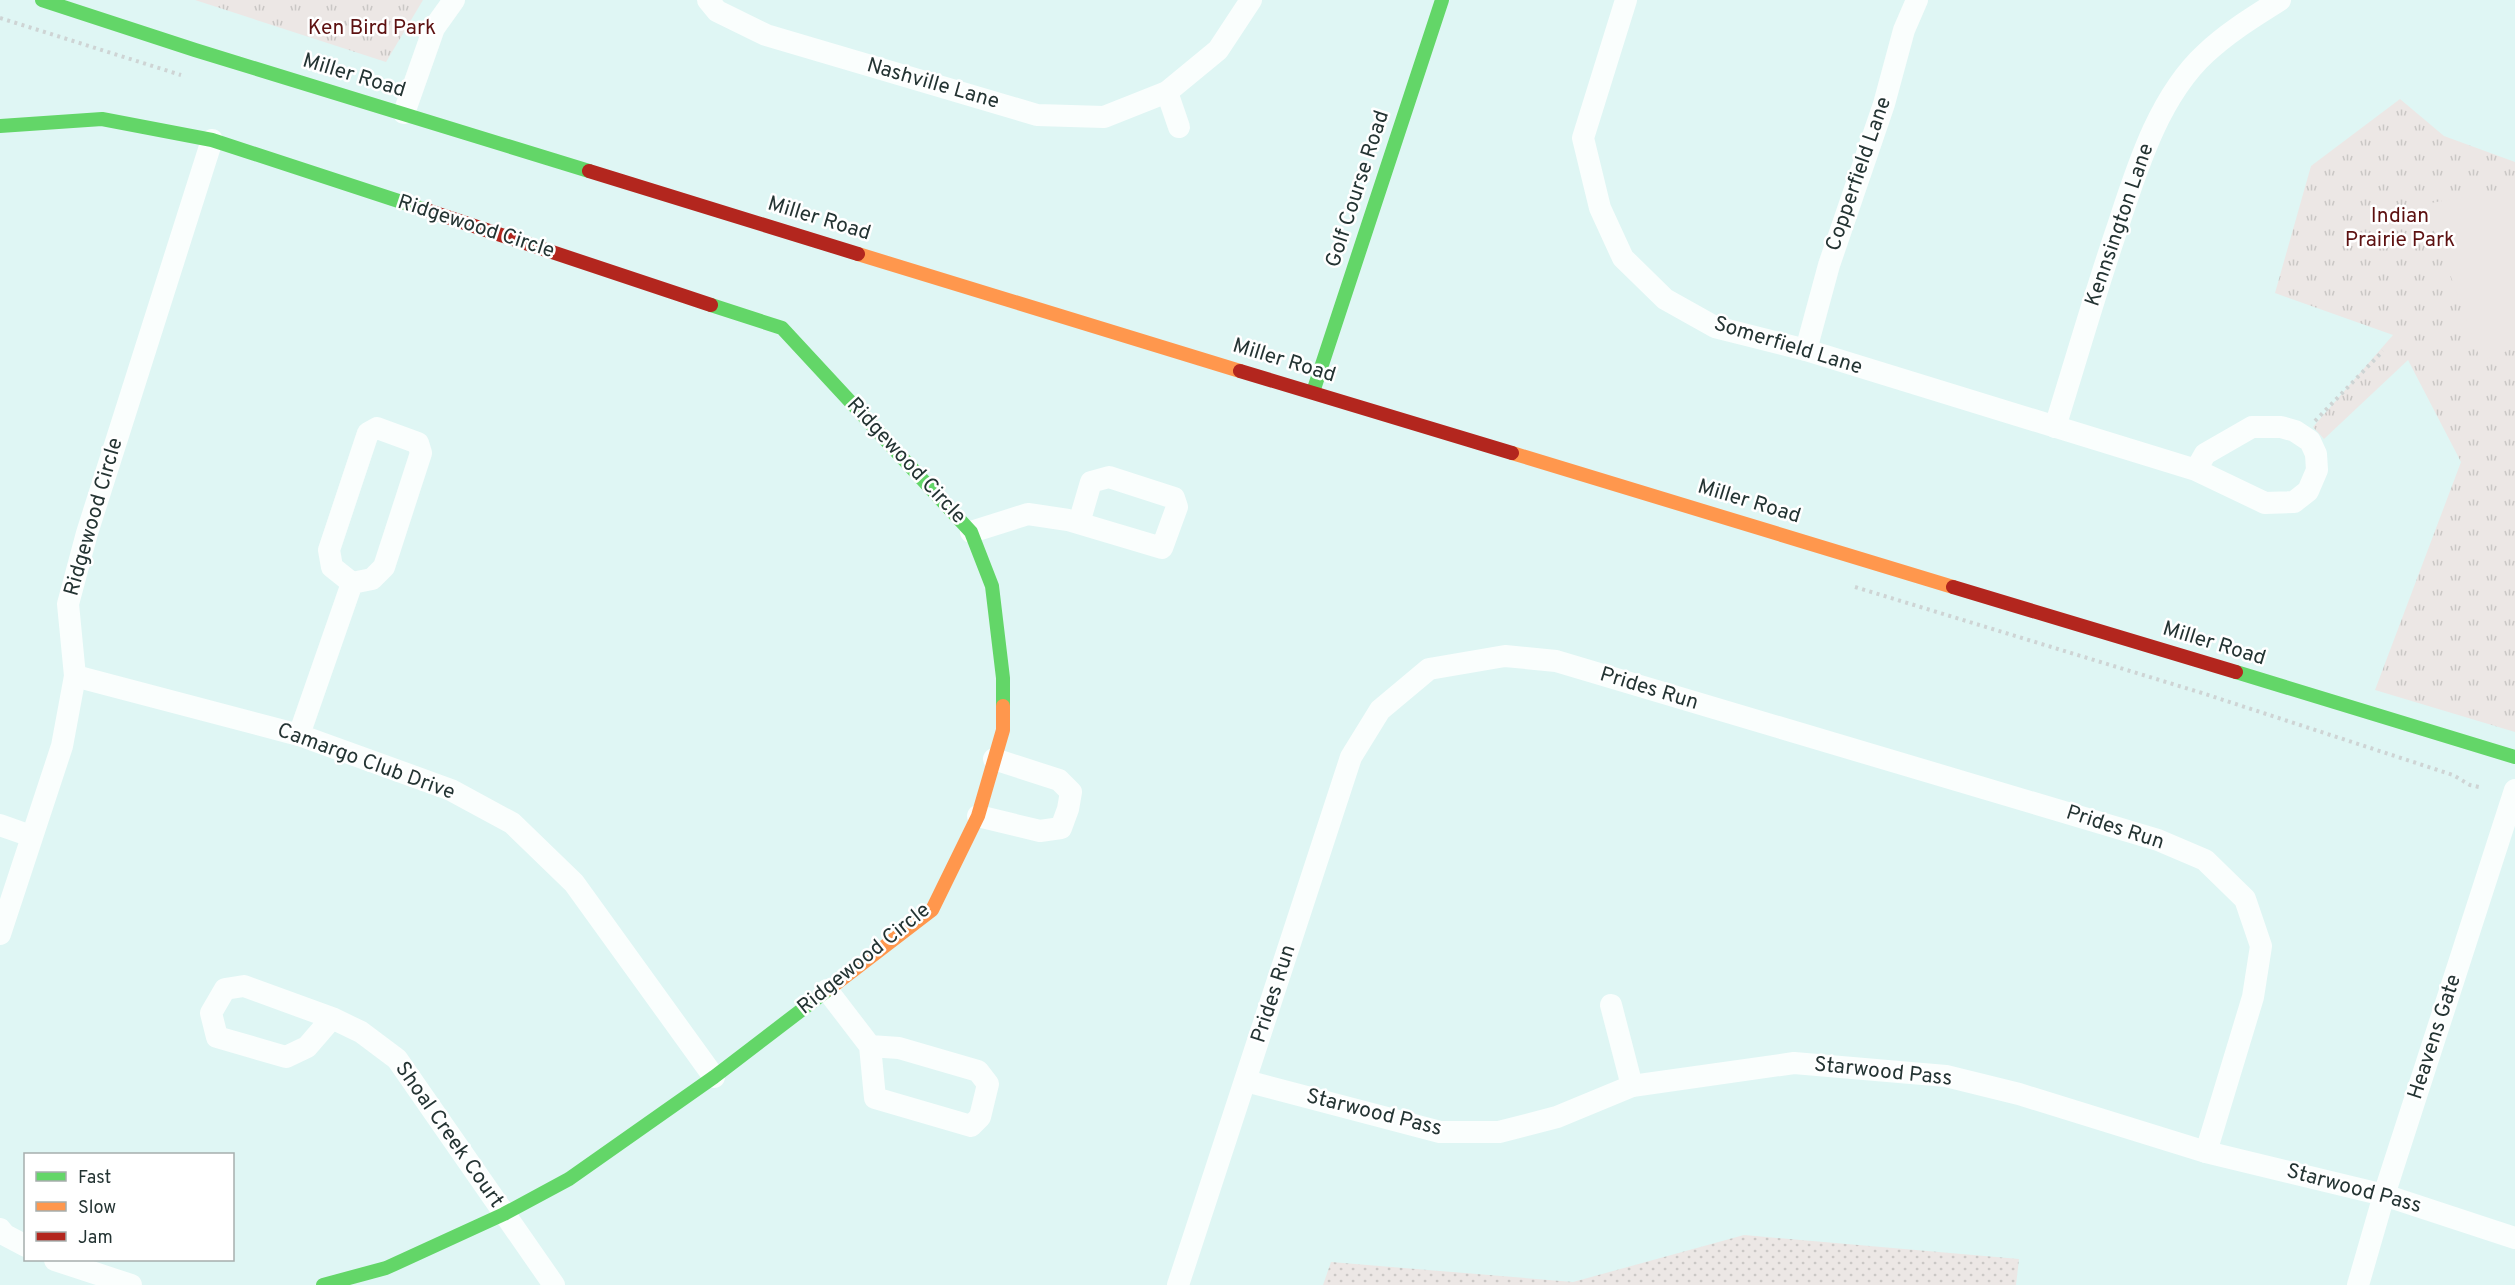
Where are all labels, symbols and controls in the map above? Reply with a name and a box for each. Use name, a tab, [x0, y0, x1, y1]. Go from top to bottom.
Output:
park label: Ken Bird Park	[308, 15, 436, 42]
street label: Miller Road	[299, 48, 409, 104]
street label: Nashville Lane	[864, 52, 1002, 116]
street label: Copperfield Lane	[1820, 93, 1898, 255]
street label: Golf Course Road	[1320, 107, 1396, 271]
street label: Kennsington Lane	[2079, 140, 2161, 310]
street label: Ridgewood Circle	[394, 189, 558, 265]
street label: Miller Road	[764, 191, 874, 247]
park label: Indian Prairie Park	[2345, 203, 2455, 254]
street label: Somerfield Lane	[1710, 311, 1866, 381]
street label: Miller Road	[1229, 333, 1339, 389]
street label: Ridgewood Circle	[840, 392, 972, 530]
street label: Ridgewood Circle	[59, 435, 129, 599]
street label: Miller Road	[1694, 474, 1804, 530]
street label: Miller Road	[2159, 616, 2269, 672]
street label: Prides Run	[1596, 661, 1702, 717]
street label: Camargo Club Drive	[273, 717, 459, 807]
street label: Prides Run	[2062, 799, 2168, 857]
street label: Ridgewood Circle	[792, 897, 936, 1021]
street label: Prides Run	[1245, 941, 1303, 1047]
street label: Heavens Gate	[2402, 971, 2468, 1103]
street label: Starwood Pass	[1813, 1051, 1953, 1093]
street label: Shoal Creek Court	[389, 1057, 509, 1213]
street label: Starwood Pass	[1303, 1083, 1445, 1143]
legend	[24, 1153, 234, 1261]
street label: Starwood Pass	[2283, 1158, 2425, 1220]
text: Fast	[78, 1167, 111, 1190]
text: Slow	[78, 1197, 116, 1220]
text: Jam	[78, 1227, 113, 1250]

